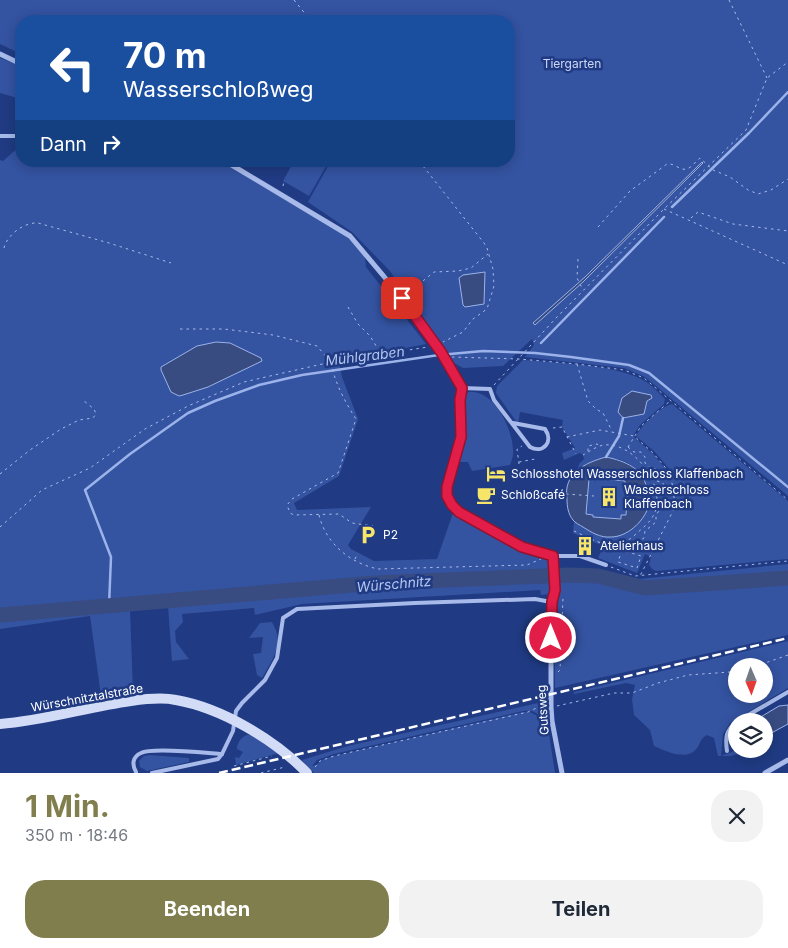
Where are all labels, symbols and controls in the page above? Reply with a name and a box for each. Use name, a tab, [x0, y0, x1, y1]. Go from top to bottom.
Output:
text: 70 m	[123, 34, 207, 76]
icon: left	[40, 35, 105, 100]
park label: Tiergarten	[543, 56, 601, 71]
text: Wasserschloßweg	[123, 76, 313, 102]
icon: right	[97, 130, 125, 158]
text: Dann	[40, 133, 87, 156]
pin	[381, 277, 423, 319]
icon: arrive	[388, 284, 416, 312]
water label: Mühlgraben	[324, 342, 406, 369]
hotel icon: Schlosshotel Wasserschloss Klaffenbach	[485, 463, 507, 485]
place label: Schlosshotel Wasserschloss Klaffenbach	[511, 466, 743, 481]
place label: Wasserschloss Klaffenbach	[624, 482, 709, 511]
cafe icon: Schloßcafé	[475, 484, 497, 506]
building icon: Wasserschloss Klaffenbach	[598, 486, 620, 508]
place label: Schloßcafé	[501, 487, 565, 502]
parking icon: P2	[357, 524, 379, 546]
place label: P2	[383, 527, 398, 542]
building icon: Atelierhaus	[574, 535, 596, 557]
place label: Atelierhaus	[600, 538, 664, 553]
water label: Würschnitz	[356, 572, 432, 595]
position arrow	[524, 611, 576, 663]
north arrow	[728, 658, 772, 702]
map controls	[728, 658, 773, 758]
street label: Würschnitztalstraße	[30, 680, 144, 715]
street label: Gutsweg	[533, 684, 552, 736]
button: layers	[728, 713, 773, 758]
text: 1 Min.	[25, 788, 110, 824]
button: close	[711, 790, 763, 842]
text: 350 m · 18:46	[25, 825, 128, 845]
button: Beenden	[25, 880, 389, 938]
button: Teilen	[399, 880, 763, 938]

